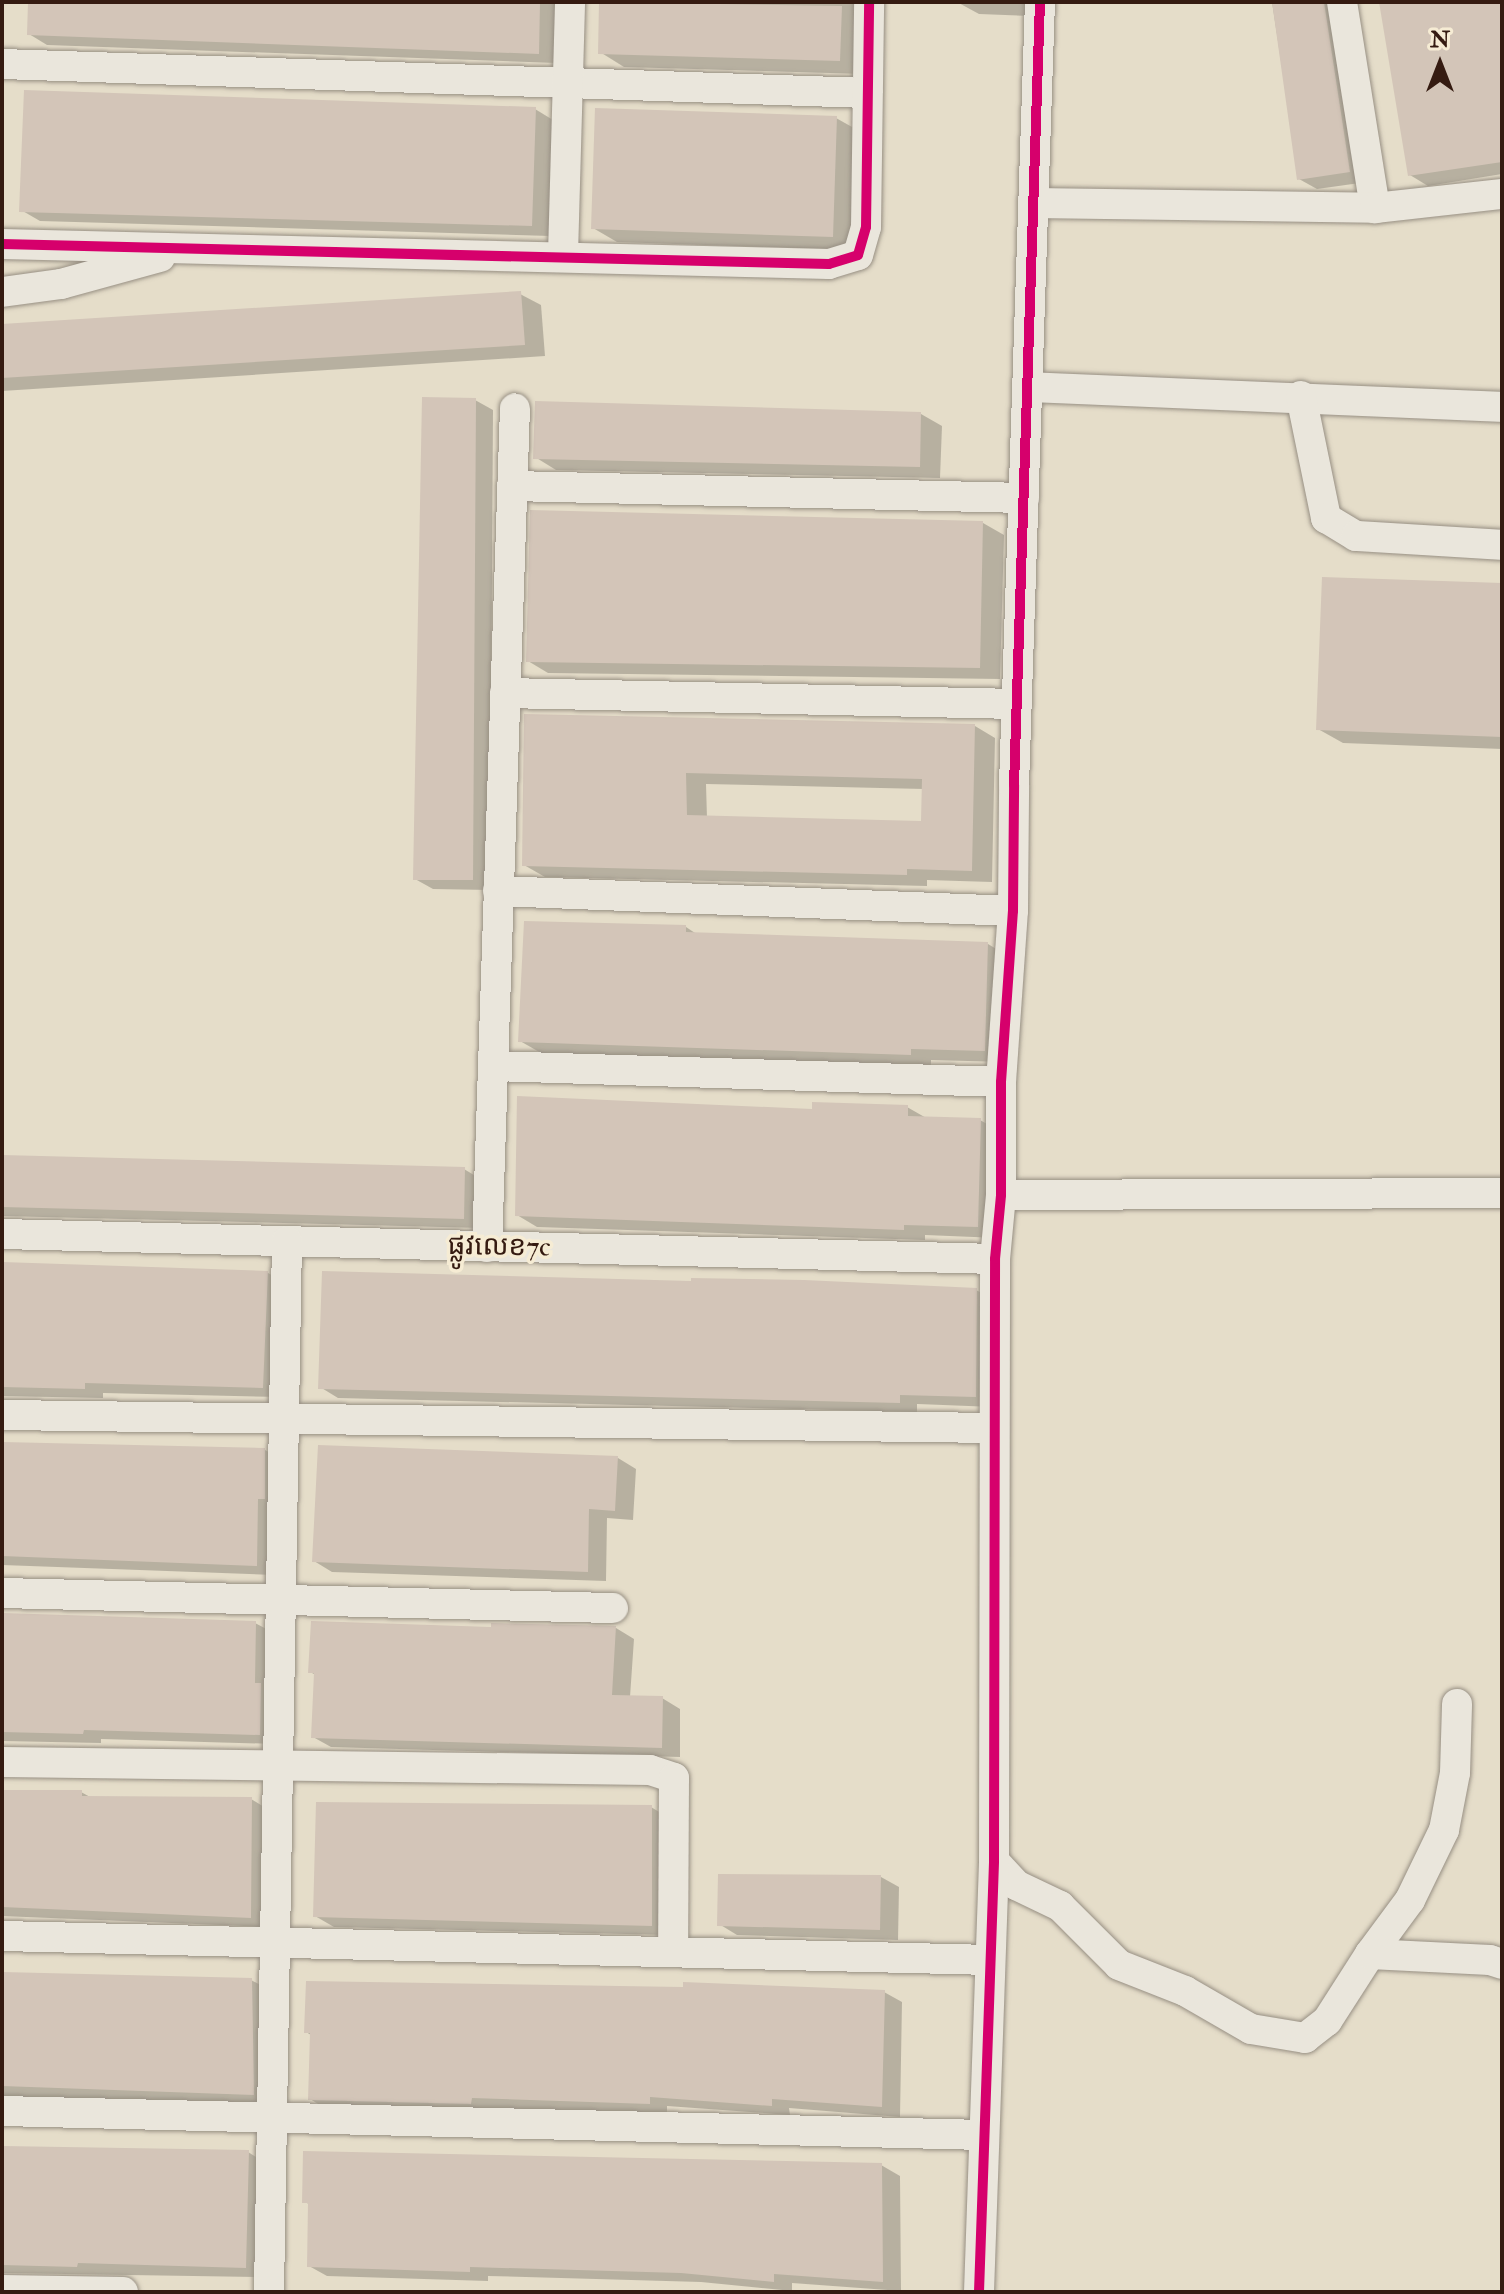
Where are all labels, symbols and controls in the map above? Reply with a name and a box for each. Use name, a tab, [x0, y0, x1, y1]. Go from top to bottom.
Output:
north arrow	[1400, 24, 1480, 104]
text: N	[1430, 26, 1450, 54]
street label: ផ្លូវលេខ7c	[447, 1229, 551, 1265]

